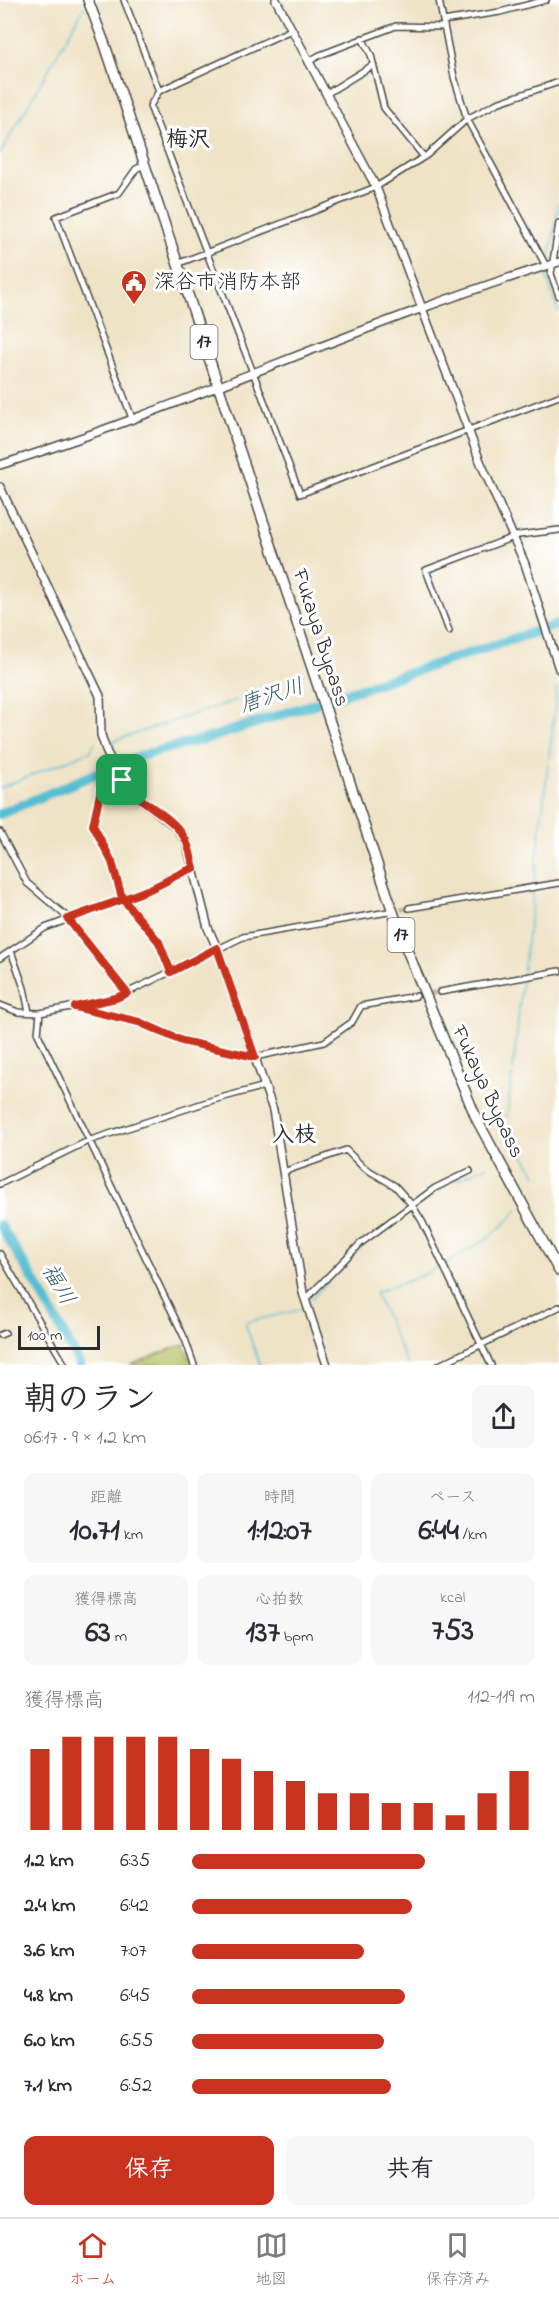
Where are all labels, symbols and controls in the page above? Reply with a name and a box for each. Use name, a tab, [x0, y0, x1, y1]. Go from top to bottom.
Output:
district label: 梅沢	[166, 125, 210, 157]
public building icon: 深谷市消防本部	[119, 268, 149, 306]
place label: 深谷市消防本部	[154, 268, 301, 298]
road number: 17	[190, 325, 218, 359]
street label: Fukaya Bypass	[281, 564, 356, 711]
water label: 唐沢川	[236, 672, 308, 722]
pin	[96, 754, 147, 805]
icon: arrive	[105, 763, 138, 796]
road number: 17	[388, 918, 414, 952]
street label: Fukaya Bypass	[441, 1020, 531, 1164]
district label: 入枝	[272, 1120, 316, 1152]
water label: 福川	[32, 1258, 82, 1312]
scale bar	[18, 1323, 100, 1350]
text: 100 m	[27, 1324, 62, 1348]
text: 朝のラン	[24, 1377, 156, 1425]
button: share	[472, 1385, 535, 1448]
text: 06:17 · 9 × 1.2 km	[24, 1424, 146, 1453]
text: 距離	[90, 1486, 122, 1510]
text: 時間	[263, 1486, 296, 1510]
text: ペース	[429, 1486, 476, 1510]
text: 10.71	[69, 1510, 120, 1554]
text: 1:12:07	[247, 1510, 312, 1554]
text: 6:44	[418, 1510, 459, 1554]
text: km	[120, 1523, 143, 1547]
text: /km	[459, 1523, 487, 1547]
text: kcal	[440, 1586, 466, 1610]
text: 獲得標高	[74, 1588, 138, 1612]
text: 心拍数	[255, 1588, 304, 1612]
text: 753	[432, 1610, 474, 1654]
text: 63	[85, 1612, 111, 1656]
text: 137	[246, 1612, 280, 1656]
text: m	[111, 1625, 127, 1649]
text: bpm	[280, 1625, 313, 1649]
text: 112–119 m	[467, 1683, 535, 1712]
text: 獲得標高	[24, 1687, 104, 1716]
text: 1.2 km	[24, 1847, 74, 1876]
text: 6:35	[120, 1847, 150, 1876]
text: 2.4 km	[24, 1892, 76, 1921]
text: 6:42	[120, 1892, 149, 1921]
text: 3.6 km	[24, 1937, 74, 1966]
text: 7:07	[120, 1937, 147, 1966]
text: 4.8 km	[24, 1982, 73, 2011]
text: 6:45	[120, 1982, 150, 2011]
text: 6.0 km	[24, 2027, 75, 2056]
text: 6:55	[120, 2027, 153, 2056]
text: 7.1 km	[24, 2072, 72, 2101]
text: 6:52	[120, 2072, 152, 2101]
button: 保存	[24, 2136, 274, 2205]
button: 共有	[286, 2136, 535, 2205]
tab: ホーム	[69, 2229, 116, 2292]
tab: 地図	[255, 2229, 288, 2292]
tab: 保存済み	[426, 2229, 490, 2292]

